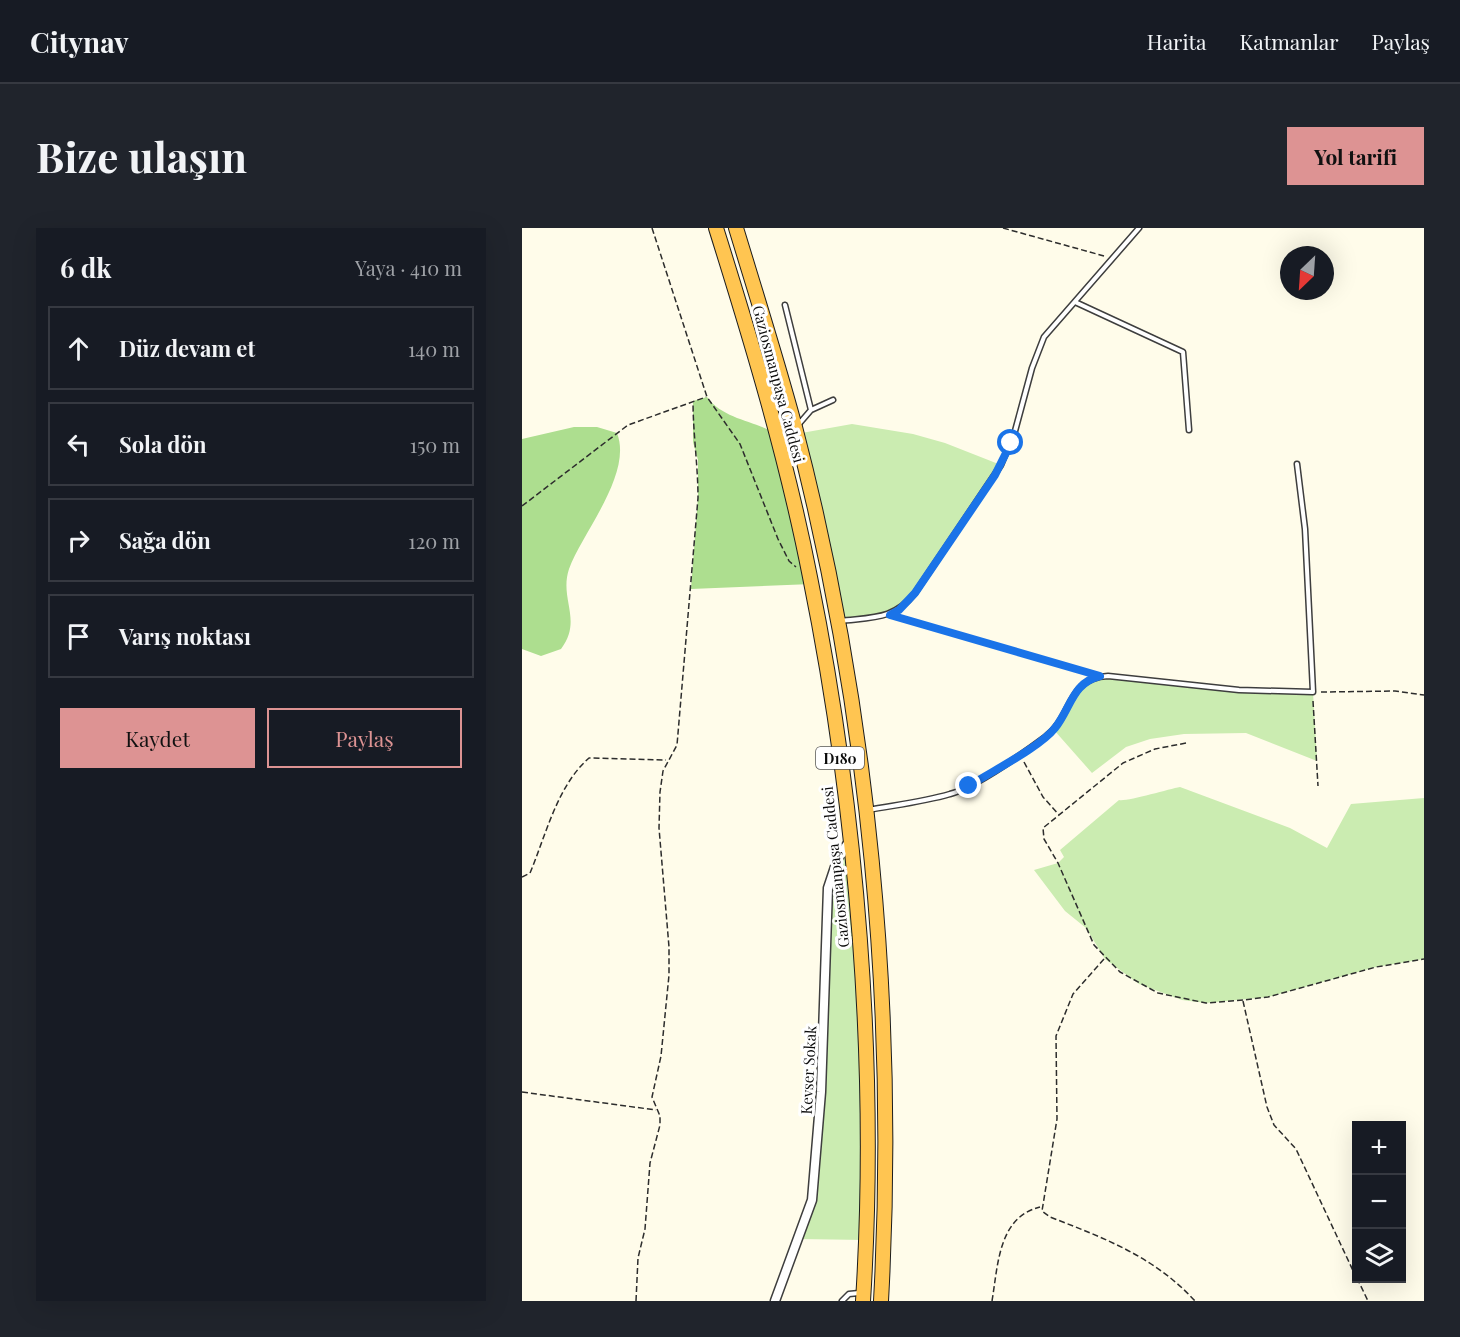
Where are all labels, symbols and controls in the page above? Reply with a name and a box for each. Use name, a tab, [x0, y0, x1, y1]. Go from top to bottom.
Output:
text: Citynav	[30, 23, 129, 60]
text: Harita	[1147, 27, 1207, 55]
text: Katmanlar	[1240, 27, 1339, 55]
text: Paylaş	[1372, 27, 1430, 55]
button: Yol tarifi	[1287, 127, 1424, 185]
text: Bize ulaşın	[36, 128, 247, 184]
north arrow	[1280, 246, 1334, 300]
text: 6 dk	[60, 250, 111, 285]
text: Yaya · 410 m	[355, 254, 462, 281]
street label: Gaziosmanpaşa Caddesi	[748, 303, 810, 465]
icon: ahead	[62, 332, 95, 365]
text: Düz devam et	[119, 333, 255, 363]
text: 140 m	[408, 335, 460, 362]
icon: left	[62, 428, 95, 461]
text: Sola dön	[119, 429, 206, 459]
route start	[997, 429, 1023, 455]
text: 150 m	[410, 431, 460, 458]
icon: right	[62, 524, 95, 557]
text: Sağa dön	[119, 525, 211, 555]
text: 120 m	[408, 527, 460, 554]
icon: arrive	[62, 620, 95, 653]
text: Varış noktası	[119, 621, 251, 651]
button: Kaydet	[60, 708, 255, 768]
button: Paylaş	[267, 708, 462, 768]
road number: D180	[816, 747, 864, 769]
route end	[955, 772, 981, 798]
street label: Gaziosmanpaşa Caddesi	[817, 785, 853, 949]
street label: Kevser Sokak	[796, 1024, 820, 1115]
map controls	[1352, 1121, 1406, 1283]
button: +	[1352, 1121, 1406, 1175]
button: −	[1352, 1175, 1406, 1229]
button: layers	[1352, 1229, 1406, 1283]

